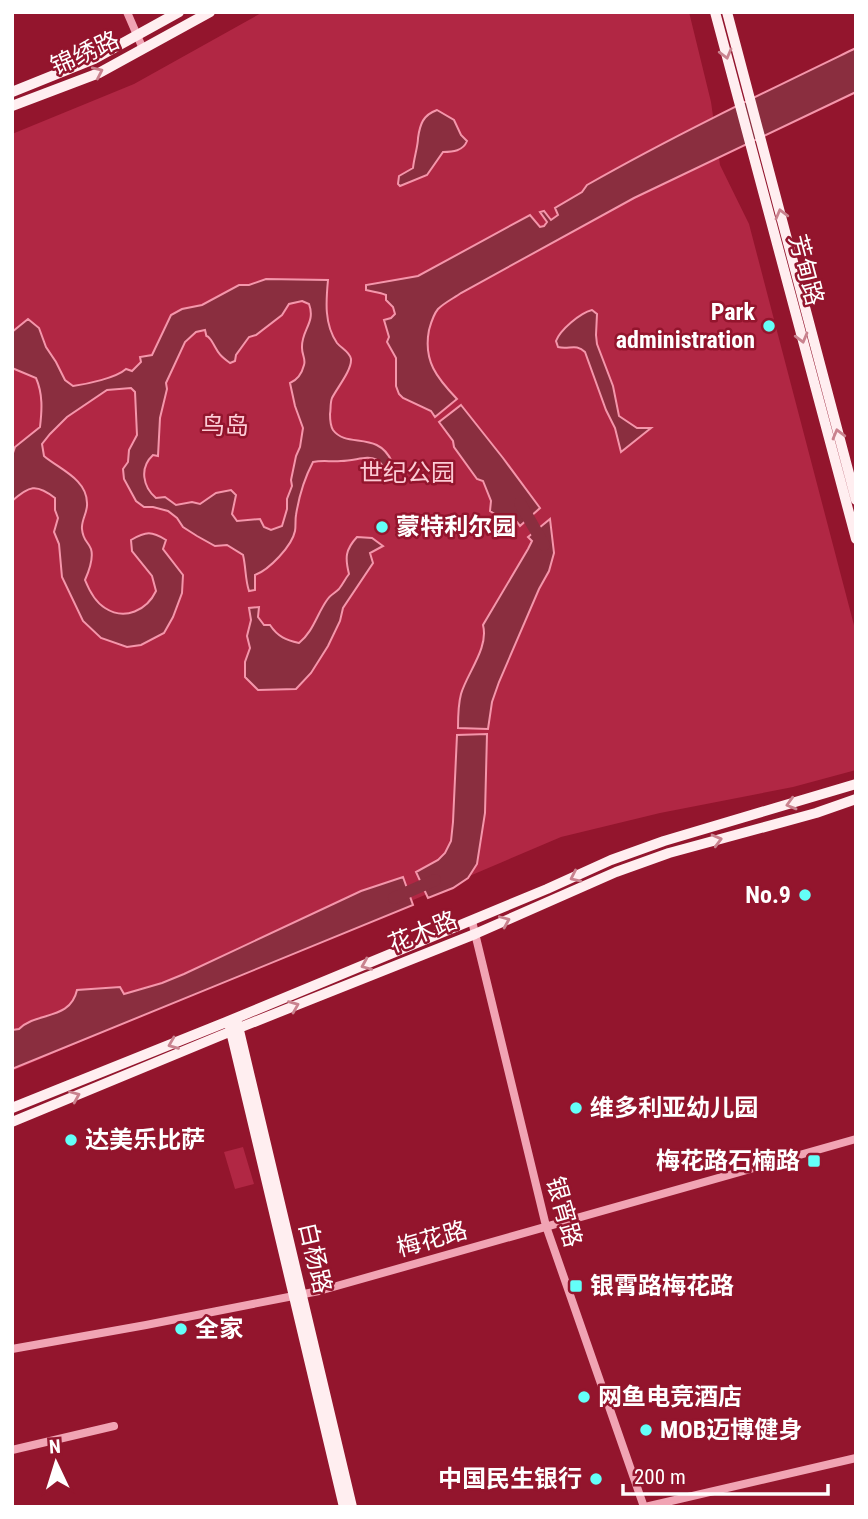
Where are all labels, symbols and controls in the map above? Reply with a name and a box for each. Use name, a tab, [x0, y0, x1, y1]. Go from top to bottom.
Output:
street label: 锦绣路	[46, 26, 124, 80]
one-way arrow	[718, 48, 733, 60]
one-way arrow	[91, 66, 104, 80]
one-way arrow	[775, 208, 789, 220]
street label: 芳甸路	[783, 232, 829, 308]
place label: Park administration	[616, 298, 756, 354]
marker: Park administration	[761, 318, 777, 334]
one-way arrow	[794, 332, 808, 344]
park label: 鸟岛	[201, 412, 249, 440]
one-way arrow	[832, 428, 847, 440]
park label: 世纪公园	[359, 459, 455, 487]
place label: 蒙特利尔园	[396, 513, 516, 541]
marker: 蒙特利尔园	[374, 519, 390, 535]
one-way arrow	[785, 796, 797, 810]
one-way arrow	[711, 834, 723, 848]
one-way arrow	[570, 868, 582, 882]
place label: No.9	[745, 881, 791, 909]
marker: No.9	[797, 887, 813, 903]
street label: 花木路	[384, 906, 462, 958]
one-way arrow	[499, 915, 511, 929]
one-way arrow	[360, 956, 372, 970]
one-way arrow	[288, 1000, 300, 1014]
one-way arrow	[168, 1035, 180, 1049]
one-way arrow	[68, 1090, 81, 1104]
place label: 维多利亚幼儿园	[590, 1094, 758, 1122]
marker: 维多利亚幼儿园	[568, 1100, 584, 1116]
place label: 达美乐比萨	[85, 1126, 205, 1154]
marker: 达美乐比萨	[63, 1132, 79, 1148]
place label: 梅花路石楠路	[656, 1147, 800, 1175]
marker: 梅花路石楠路	[806, 1153, 822, 1169]
street label: 银宵路	[541, 1174, 587, 1250]
street label: 梅花路	[394, 1216, 470, 1262]
street label: 白杨路	[293, 1220, 337, 1296]
place label: 银霄路梅花路	[590, 1272, 734, 1300]
marker: 银霄路梅花路	[568, 1278, 584, 1294]
place label: 全家	[195, 1315, 243, 1343]
marker: 全家	[173, 1321, 189, 1337]
place label: 网鱼电竞酒店	[598, 1383, 742, 1411]
marker: 网鱼电竞酒店	[576, 1389, 592, 1405]
place label: MOB迈博健身	[660, 1416, 802, 1444]
marker: MOB迈博健身	[638, 1422, 654, 1438]
north arrow	[21, 1428, 91, 1498]
text: N	[48, 1435, 61, 1458]
scale bar	[623, 1452, 828, 1496]
place label: 中国民生银行	[438, 1465, 582, 1493]
text: 200 m	[634, 1465, 686, 1489]
marker: 中国民生银行	[588, 1471, 604, 1487]

